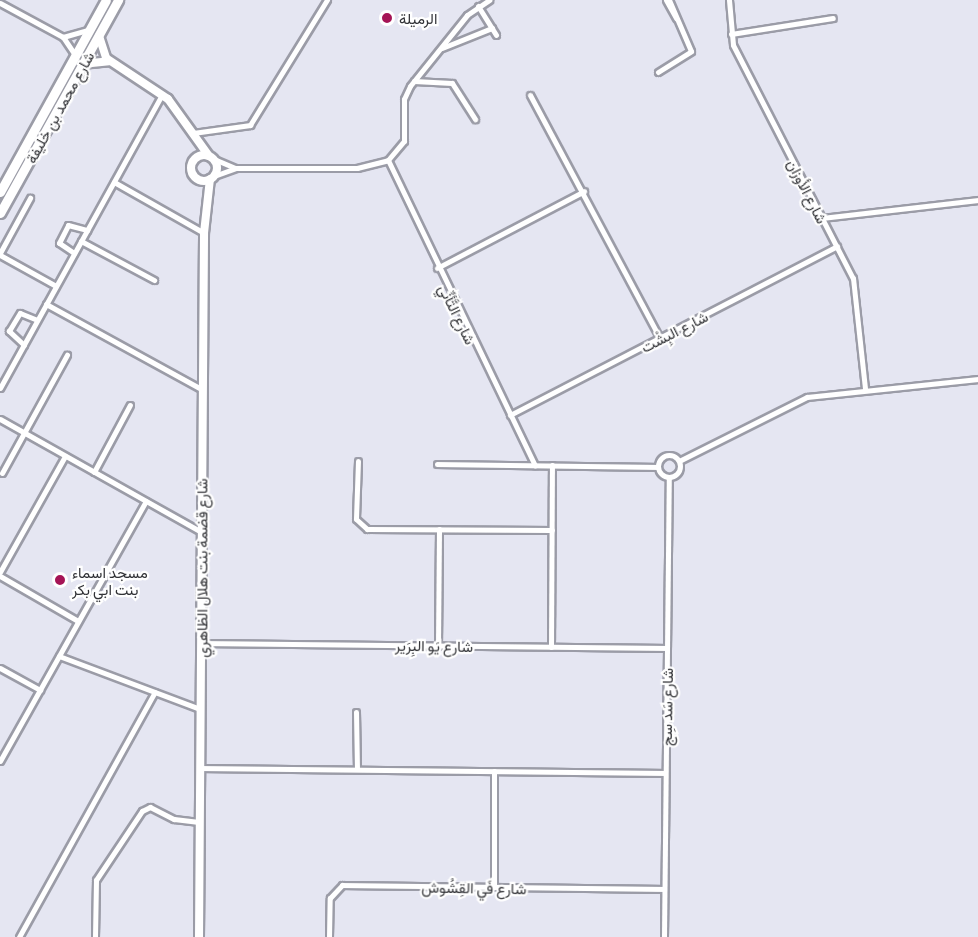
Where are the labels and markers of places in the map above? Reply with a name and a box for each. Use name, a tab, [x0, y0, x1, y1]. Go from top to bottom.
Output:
place label: الرميلة	[399, 9, 437, 27]
marker: الرميلة	[380, 11, 394, 25]
place label: مسجد اسماء بنت ابي بكر	[72, 562, 148, 597]
marker: مسجد اسماء بنت ابي بكر	[53, 573, 67, 587]

